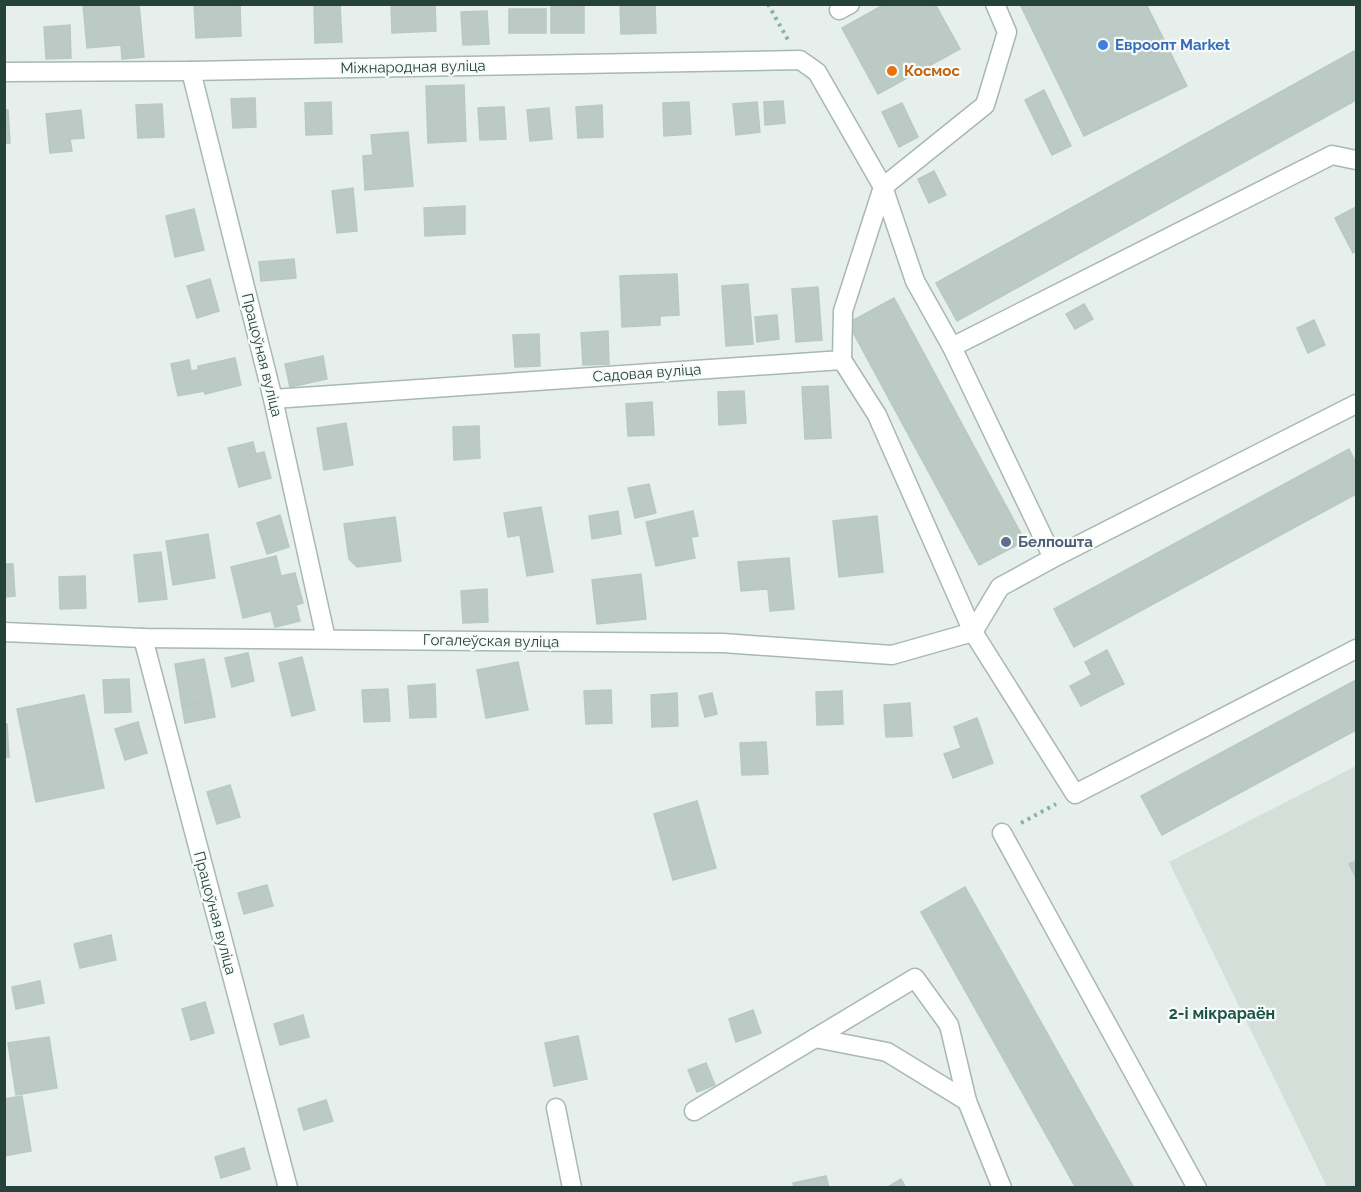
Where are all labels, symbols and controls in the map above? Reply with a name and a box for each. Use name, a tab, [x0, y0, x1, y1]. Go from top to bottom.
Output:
place label: Евроопт Market	[1115, 36, 1230, 54]
marker: Евроопт Market	[1096, 38, 1110, 52]
street label: Міжнародная вуліца	[340, 57, 486, 77]
place label: Космос	[904, 62, 960, 80]
marker: Космос	[885, 64, 899, 78]
street label: Працоўная вуліца	[238, 291, 286, 419]
street label: Садовая вуліца	[592, 360, 702, 386]
place label: Белпошта	[1018, 533, 1093, 551]
marker: Белпошта	[999, 535, 1013, 549]
street label: Гогалеўская вуліца	[423, 631, 559, 651]
street label: Працоўная вуліца	[190, 849, 240, 977]
district label: 2-і мікрараён	[1169, 1004, 1275, 1023]

